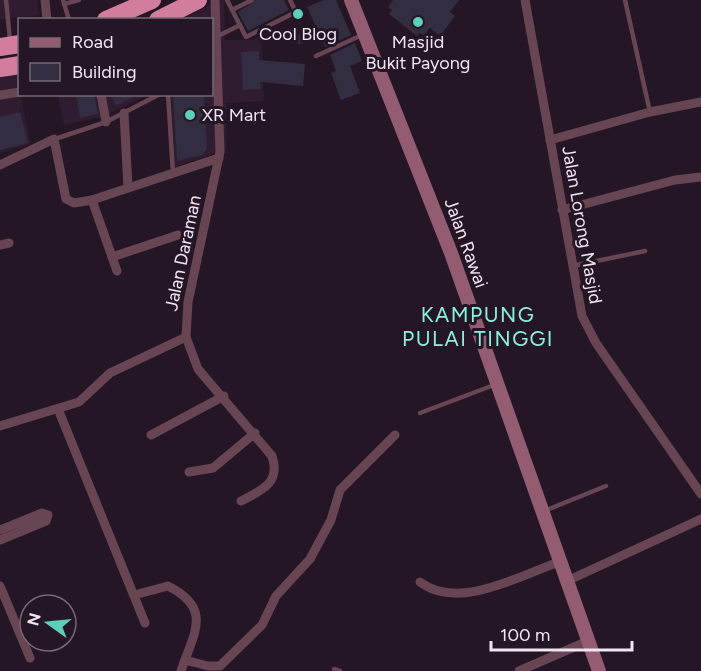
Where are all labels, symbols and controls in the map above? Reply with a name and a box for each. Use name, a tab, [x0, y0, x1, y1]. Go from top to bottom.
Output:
marker: Cool Blog	[291, 7, 305, 21]
marker: Masjid Bukit Payong	[411, 15, 425, 29]
legend	[18, 18, 213, 96]
place label: Cool Blog	[259, 23, 337, 45]
text: Road	[72, 31, 113, 53]
place label: Masjid Bukit Payong	[366, 31, 470, 74]
text: Building	[72, 61, 137, 83]
place label: XR Mart	[202, 104, 266, 126]
marker: XR Mart	[183, 108, 197, 122]
street label: Jalan Lorong Masjid	[557, 144, 607, 306]
street label: Jalan Daraman	[160, 193, 206, 313]
street label: Jalan Rawai	[440, 195, 492, 291]
district label: KAMPUNG PULAI TINGGI	[402, 302, 554, 351]
north arrow	[18, 593, 78, 653]
text: N	[23, 611, 45, 628]
scale bar	[491, 614, 632, 652]
text: 100 m	[500, 624, 550, 646]

